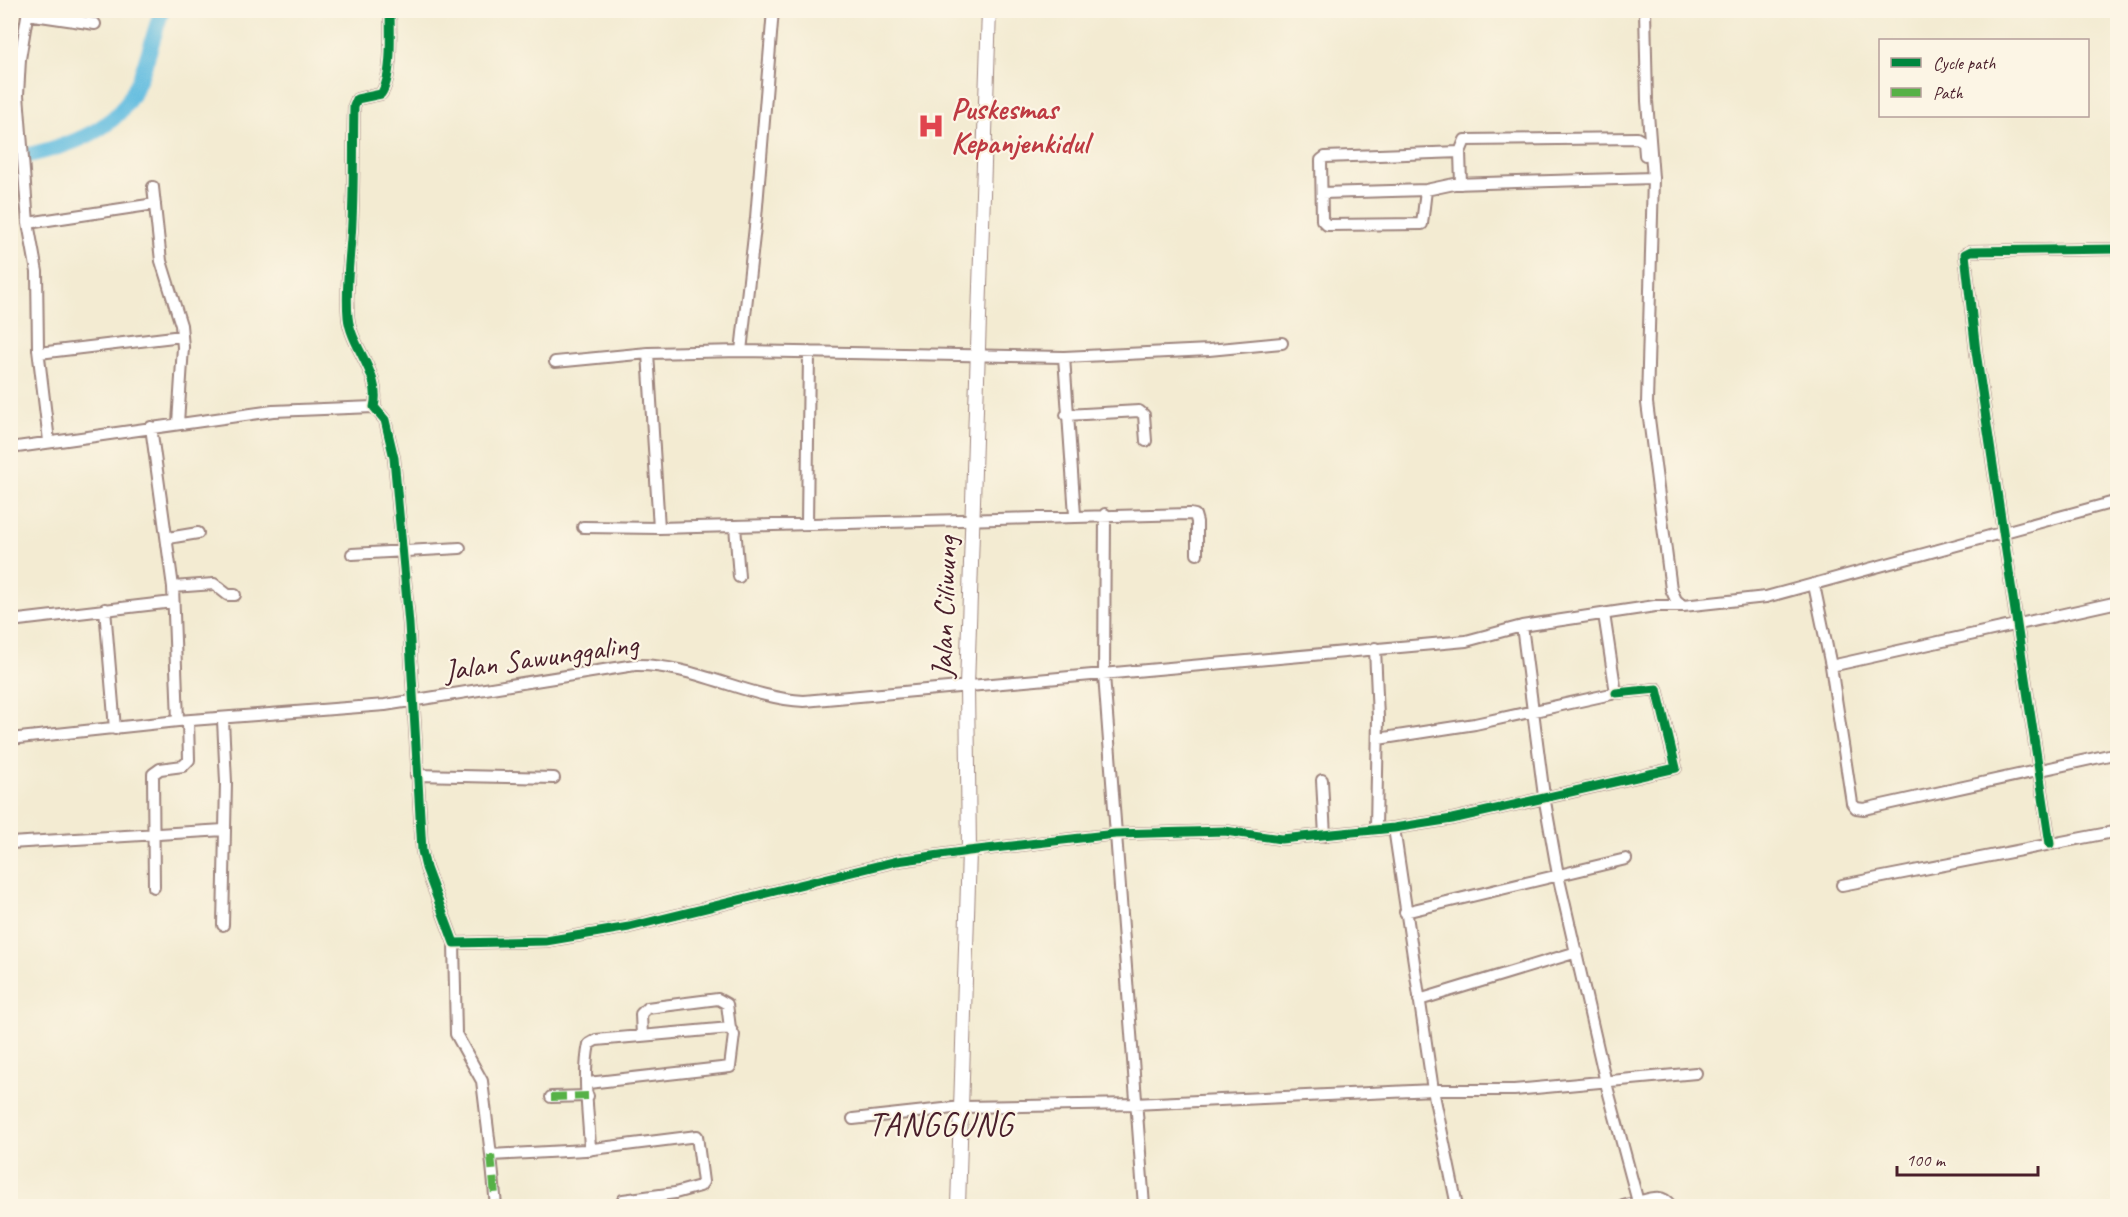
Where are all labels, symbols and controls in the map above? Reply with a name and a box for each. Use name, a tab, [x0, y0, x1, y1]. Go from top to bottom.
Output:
legend	[1879, 39, 2089, 117]
text: Cycle path	[1933, 52, 1996, 74]
text: Path	[1933, 82, 1963, 104]
place label: Puskesmas Kepanjenkidul	[951, 90, 1094, 162]
hospital icon: Puskesmas Kepanjenkidul	[916, 111, 946, 141]
street label: Jalan Ciliwung	[922, 533, 966, 680]
street label: Jalan Sawunggaling	[440, 624, 643, 690]
district label: TANGGUNG	[868, 1103, 1016, 1145]
scale bar	[1897, 1139, 2038, 1177]
text: 100 m	[1906, 1149, 1947, 1171]

